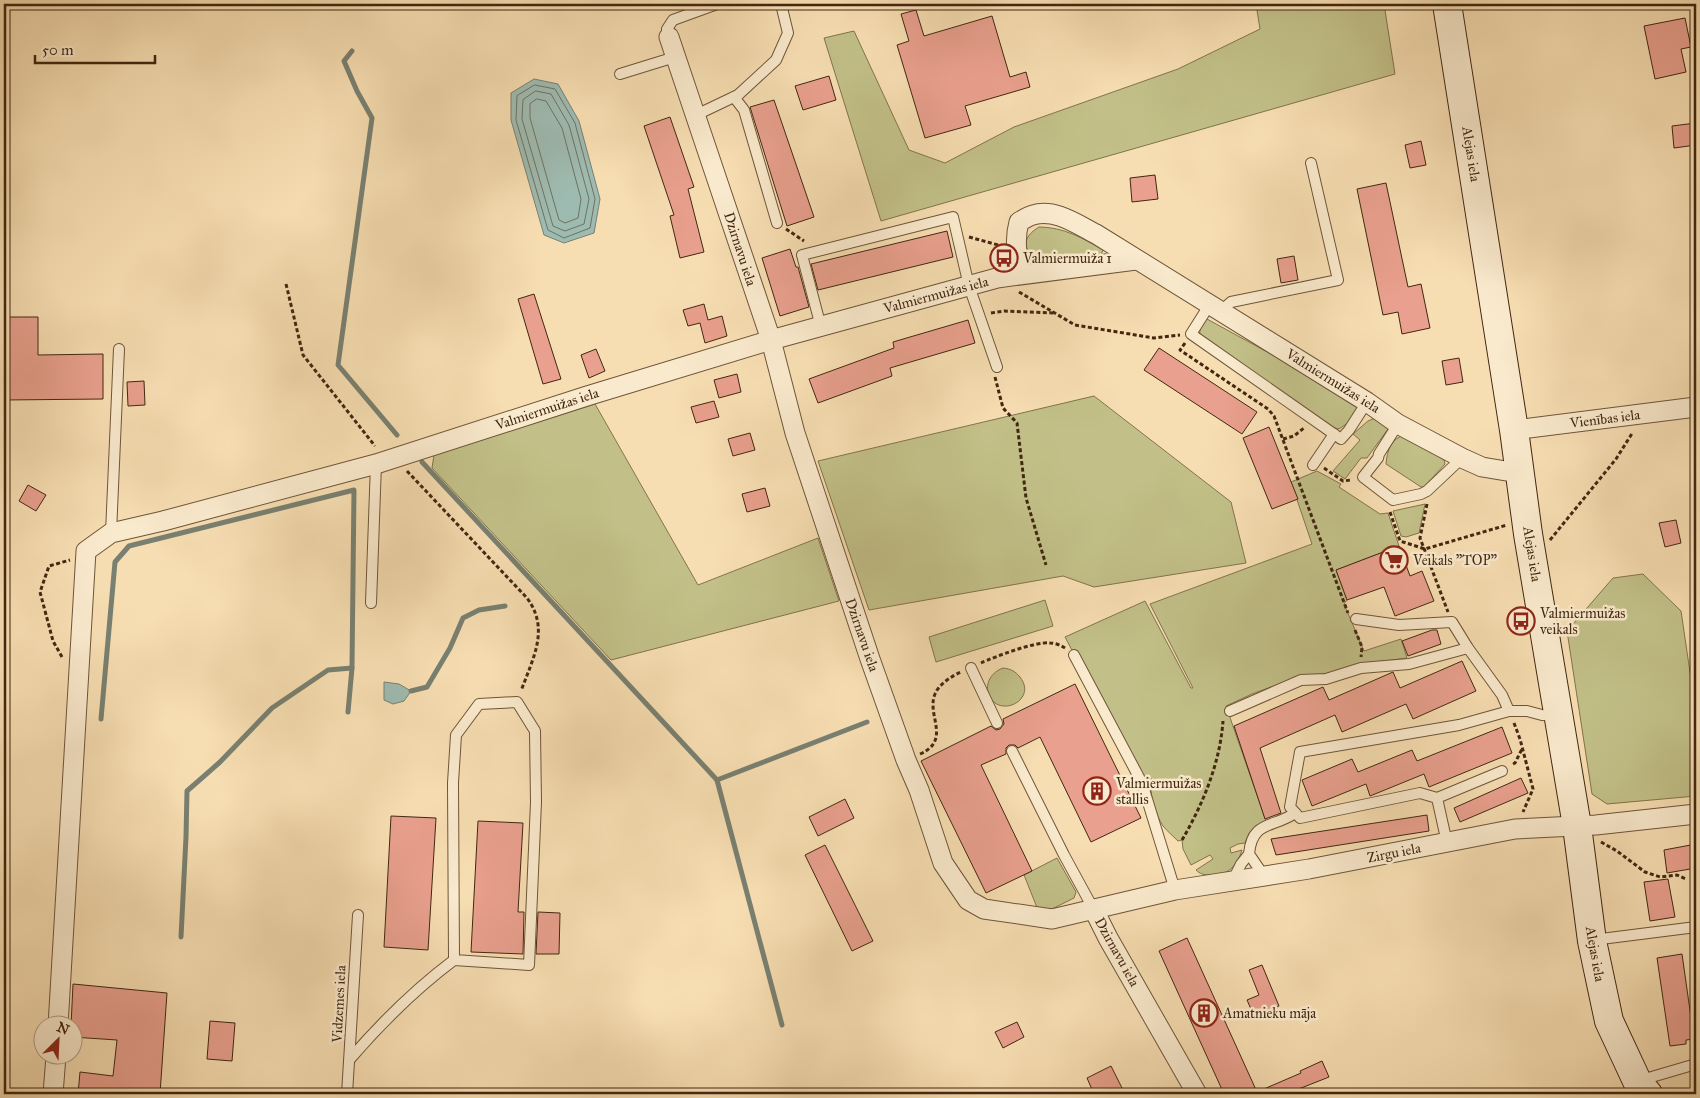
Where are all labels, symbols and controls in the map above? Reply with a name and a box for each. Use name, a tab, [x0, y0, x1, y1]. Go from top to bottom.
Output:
scale bar	[35, 32, 155, 64]
text: 50 m	[42, 41, 74, 59]
street label: Alejas iela	[1458, 124, 1484, 183]
street label: Dzirnavu iela	[720, 210, 760, 288]
bus stop icon: Valmiermuiža 1	[989, 243, 1019, 273]
place label: Valmiermuiža 1	[1022, 250, 1112, 267]
street label: Valmiermuižas iela	[881, 273, 990, 317]
street label: Valmiermuižas iela	[1282, 345, 1383, 417]
street label: Valmiermuižas iela	[492, 384, 601, 434]
street label: Vienības iela	[1568, 406, 1641, 432]
street label: Alejas iela	[1519, 524, 1545, 583]
supermarket icon: Veikals "TOP"	[1379, 545, 1409, 575]
place label: Veikals "TOP"	[1412, 552, 1497, 569]
street label: Dzirnavu iela	[842, 596, 883, 674]
place label: Valmiermuižas veikals	[1539, 605, 1625, 638]
bus stop icon: Valmiermuižas veikals	[1506, 606, 1536, 636]
place label: Valmiermuižas stallis	[1115, 775, 1201, 808]
building icon: Valmiermuižas stallis	[1082, 776, 1112, 806]
street label: Zirgu iela	[1366, 839, 1422, 867]
street label: Dzirnavu iela	[1091, 914, 1143, 990]
street label: Alejas iela	[1582, 924, 1608, 983]
street label: Vidzemes iela	[328, 965, 350, 1044]
building icon: Amatnieku māja	[1189, 998, 1219, 1028]
place label: Amatnieku māja	[1222, 1005, 1316, 1022]
north arrow	[32, 1016, 82, 1066]
text: N	[54, 1018, 72, 1039]

